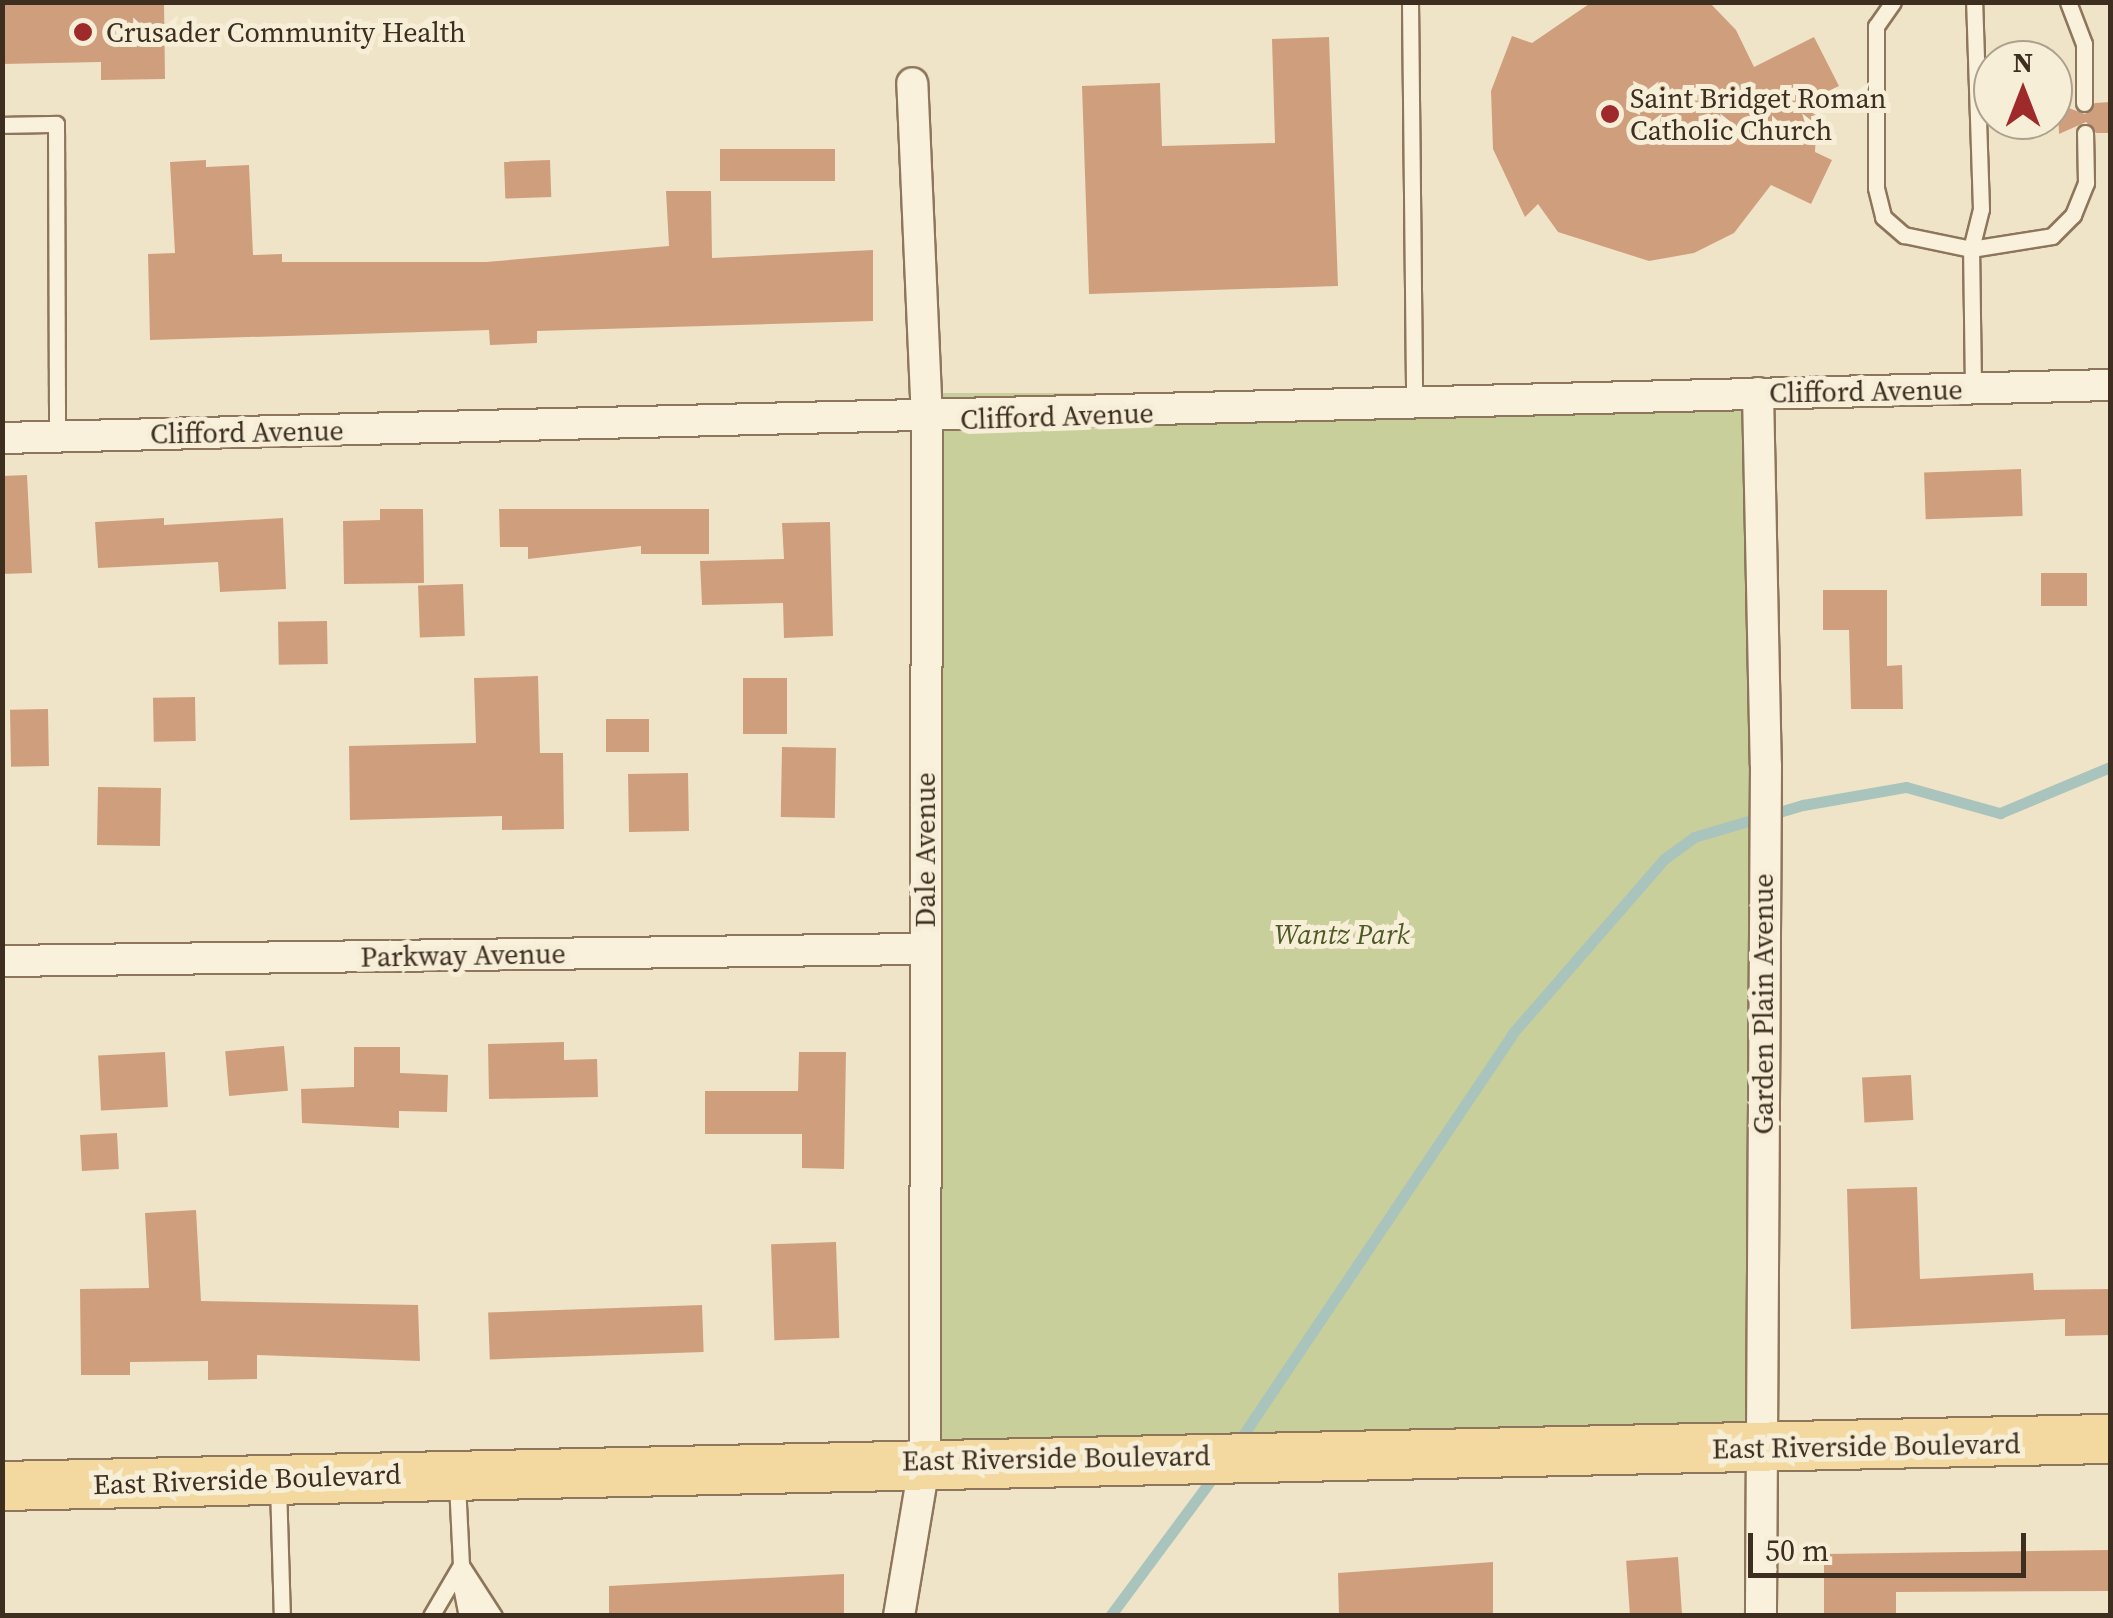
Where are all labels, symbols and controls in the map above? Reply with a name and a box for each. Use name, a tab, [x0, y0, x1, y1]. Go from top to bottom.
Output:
place label: Crusader Community Health	[106, 15, 466, 49]
marker: Crusader Community Health	[70, 19, 96, 45]
north arrow	[1973, 40, 2073, 140]
text: N	[2013, 43, 2033, 81]
place label: Saint Bridget Roman Catholic Church	[1630, 81, 1887, 147]
marker: Saint Bridget Roman Catholic Church	[1599, 103, 1621, 125]
street label: Clifford Avenue	[1769, 373, 1963, 409]
street label: Clifford Avenue	[960, 396, 1154, 436]
street label: Clifford Avenue	[150, 414, 344, 450]
street label: Dale Avenue	[908, 772, 942, 928]
street label: Garden Plain Avenue	[1746, 874, 1780, 1134]
park label: Wantz Park	[1274, 917, 1410, 951]
street label: Parkway Avenue	[360, 936, 566, 974]
street label: East Riverside Boulevard	[1712, 1427, 2020, 1465]
street label: East Riverside Boulevard	[902, 1439, 1210, 1477]
street label: East Riverside Boulevard	[92, 1457, 402, 1501]
scale bar	[1753, 1513, 2030, 1575]
text: 50 m	[1765, 1530, 1829, 1571]

